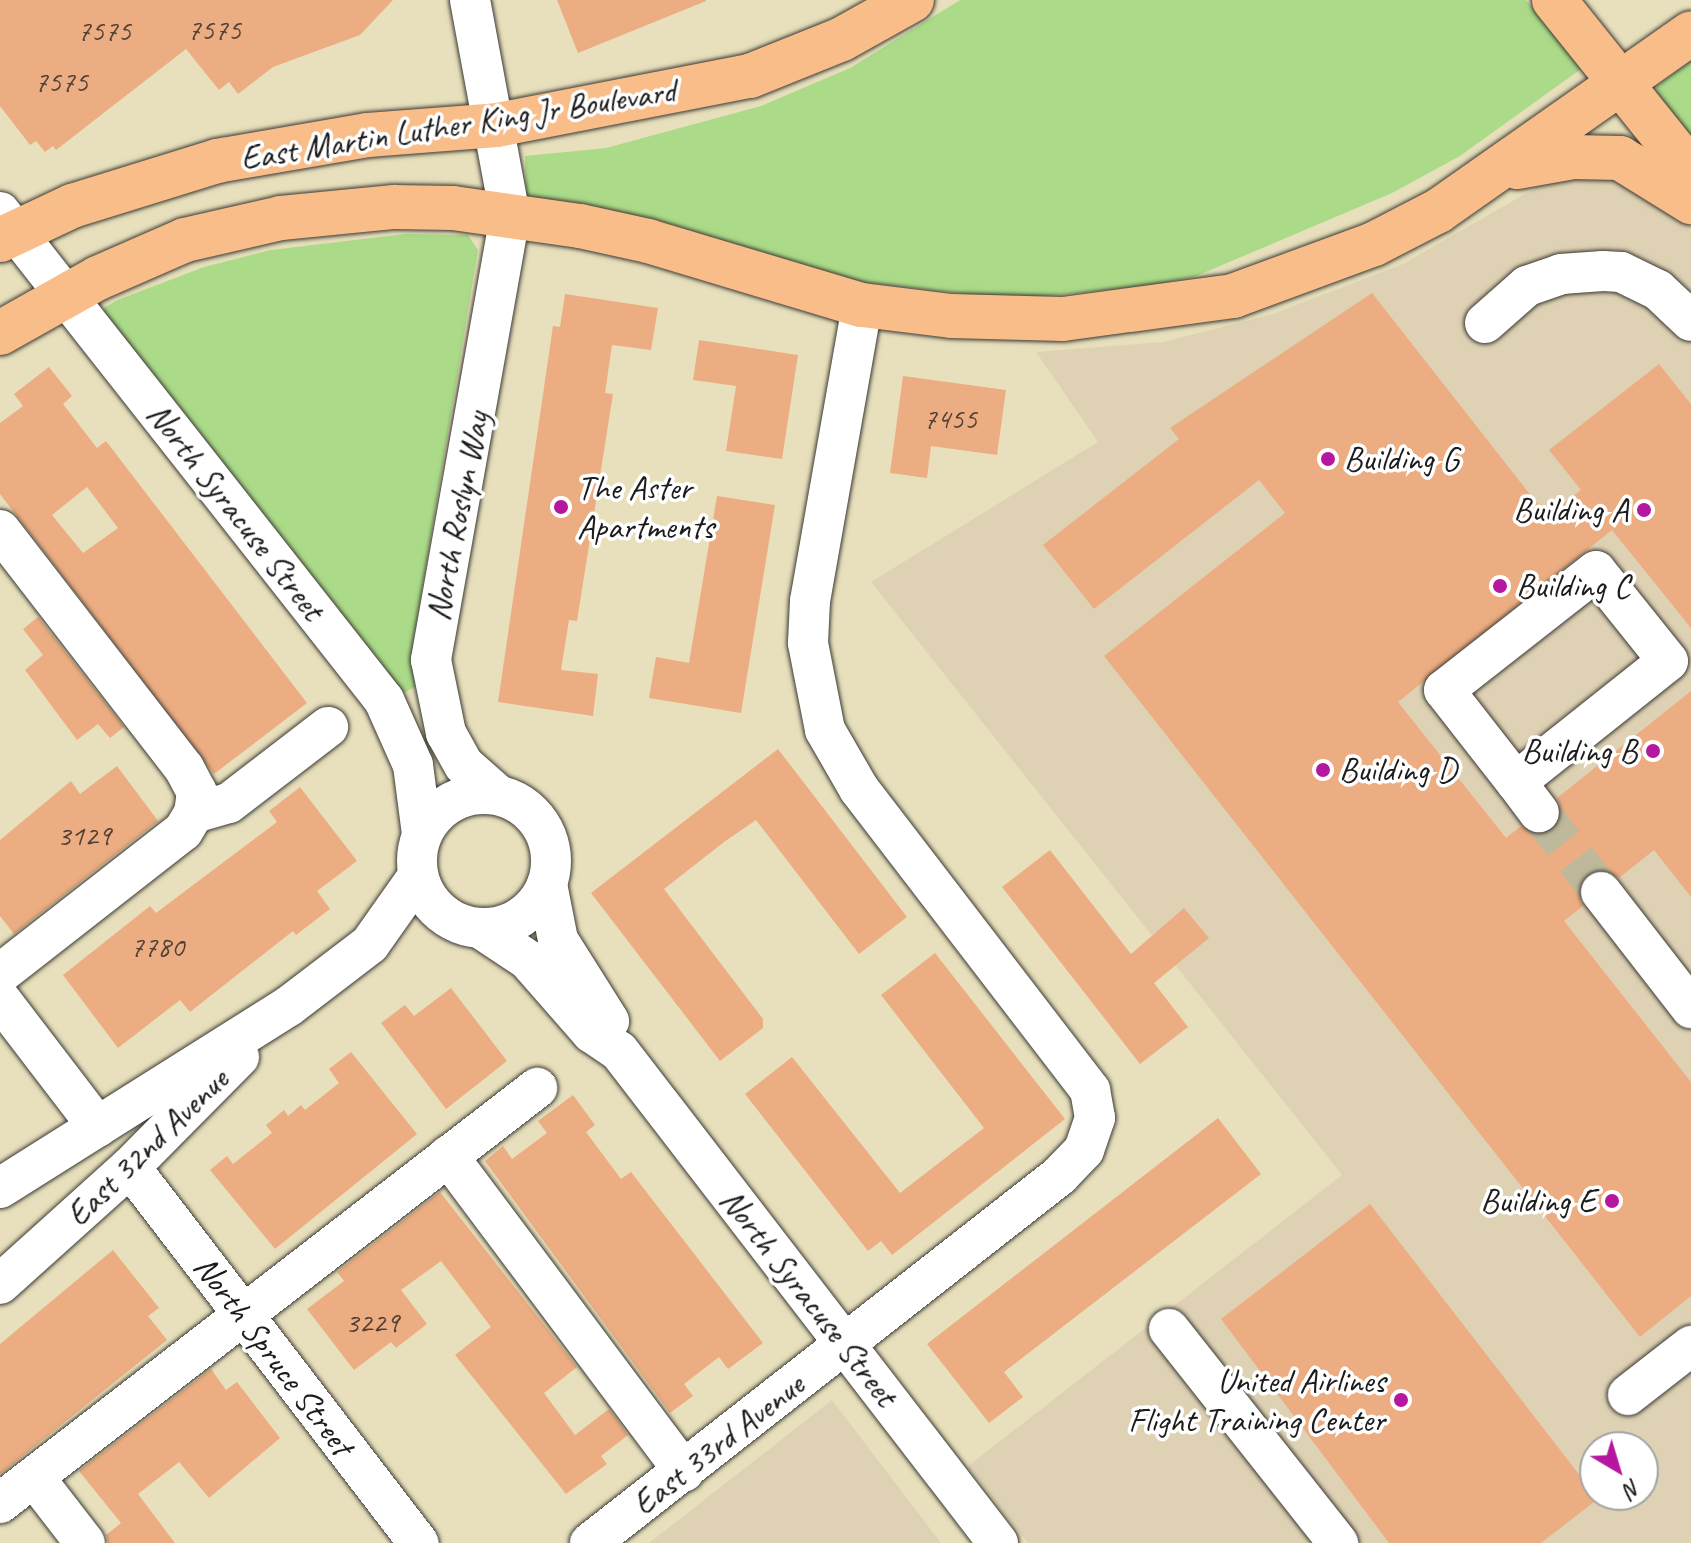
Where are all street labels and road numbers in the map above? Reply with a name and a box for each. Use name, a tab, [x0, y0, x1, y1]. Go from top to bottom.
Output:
street label: East Martin Luther King Jr Boulevard	[237, 69, 679, 179]
street label: North Syracuse Street	[139, 394, 333, 628]
street label: North Roslyn Way	[417, 408, 497, 624]
street label: East 32nd Avenue	[57, 1060, 237, 1234]
street label: North Syracuse Street	[712, 1180, 906, 1414]
street label: North Spruce Street	[186, 1247, 362, 1463]
street label: East 33rd Avenue	[624, 1364, 812, 1524]

